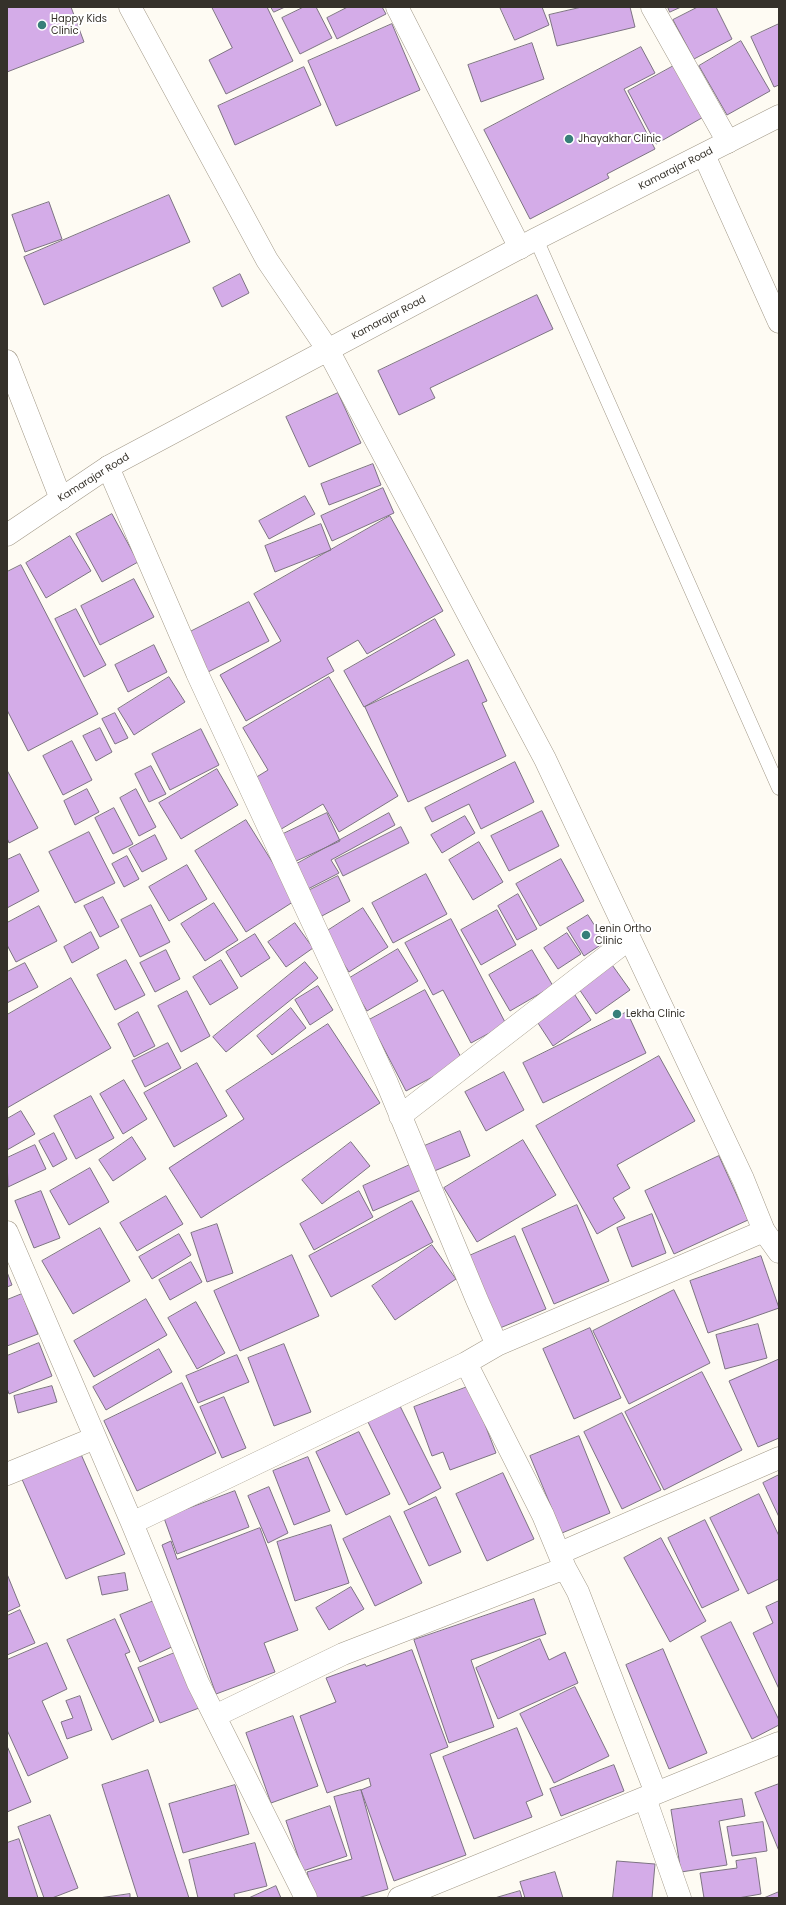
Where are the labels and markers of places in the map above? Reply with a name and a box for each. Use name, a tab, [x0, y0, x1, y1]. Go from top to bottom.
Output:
place label: Happy Kids Clinic	[51, 13, 107, 36]
marker: Happy Kids Clinic	[36, 19, 48, 31]
marker: Jhayakhar Clinic	[563, 133, 575, 145]
place label: Jhayakhar Clinic	[578, 133, 661, 145]
place label: Lenin Ortho Clinic	[595, 923, 651, 946]
marker: Lenin Ortho Clinic	[580, 929, 592, 941]
marker: Lekha Clinic	[611, 1008, 623, 1020]
place label: Lekha Clinic	[626, 1008, 685, 1020]

